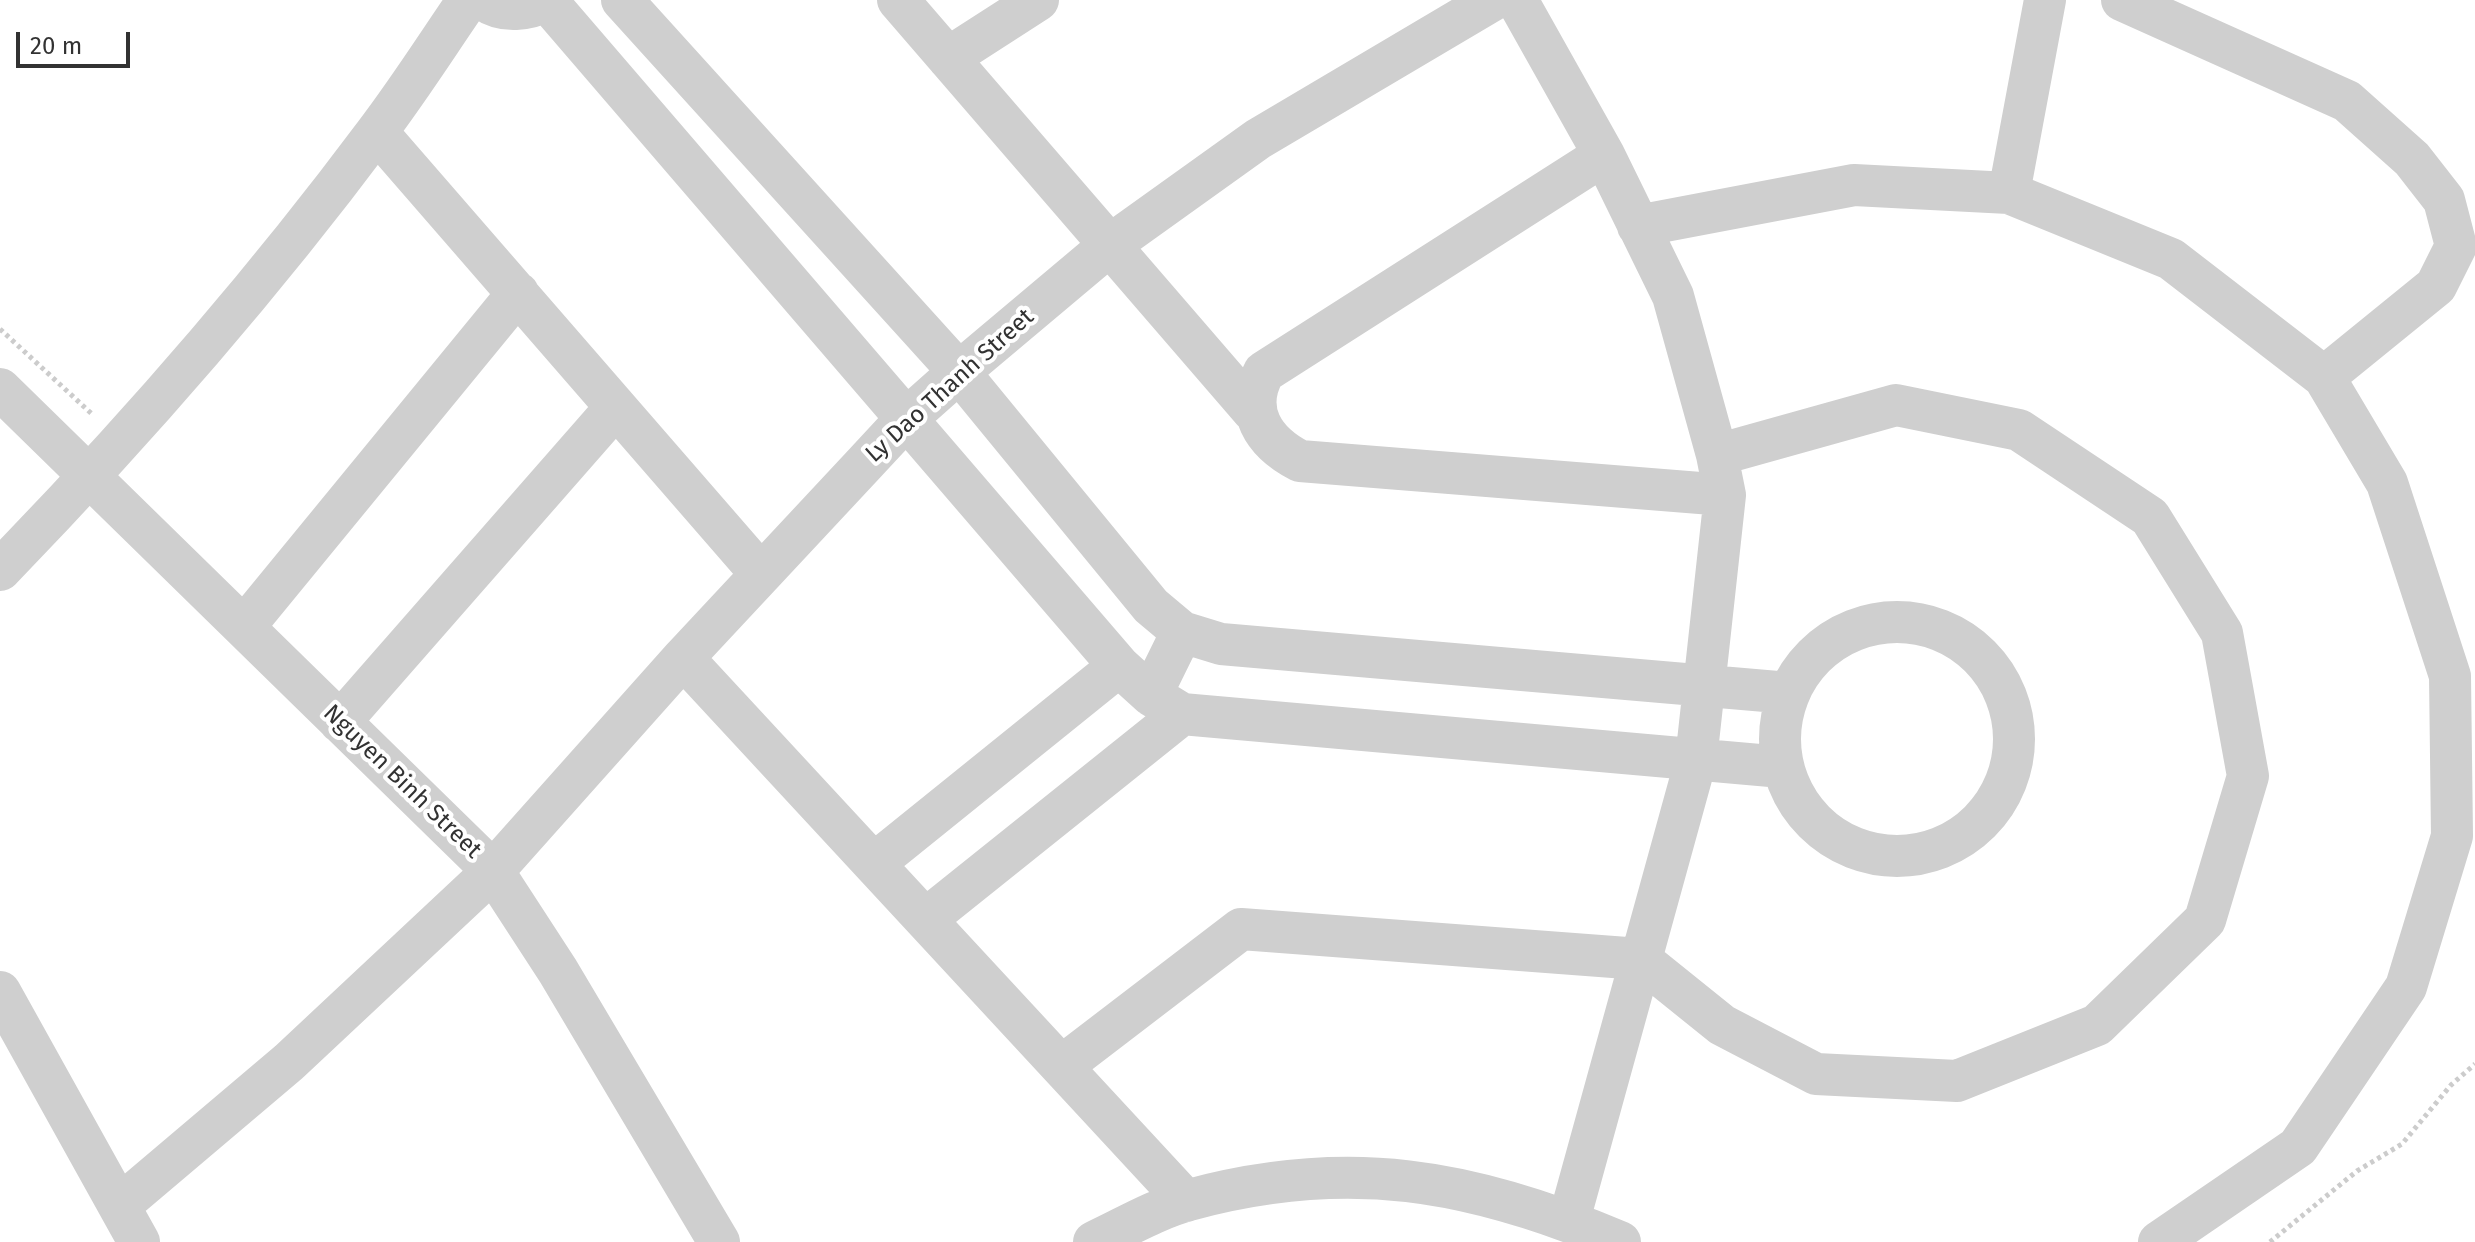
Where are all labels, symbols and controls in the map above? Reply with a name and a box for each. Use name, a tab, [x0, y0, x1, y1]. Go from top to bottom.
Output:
scale bar	[20, 16, 134, 66]
text: 20 m	[30, 32, 82, 60]
street label: Ly Dao Thanh Street	[860, 303, 1040, 469]
street label: Nguyen Binh Street	[317, 699, 487, 865]

